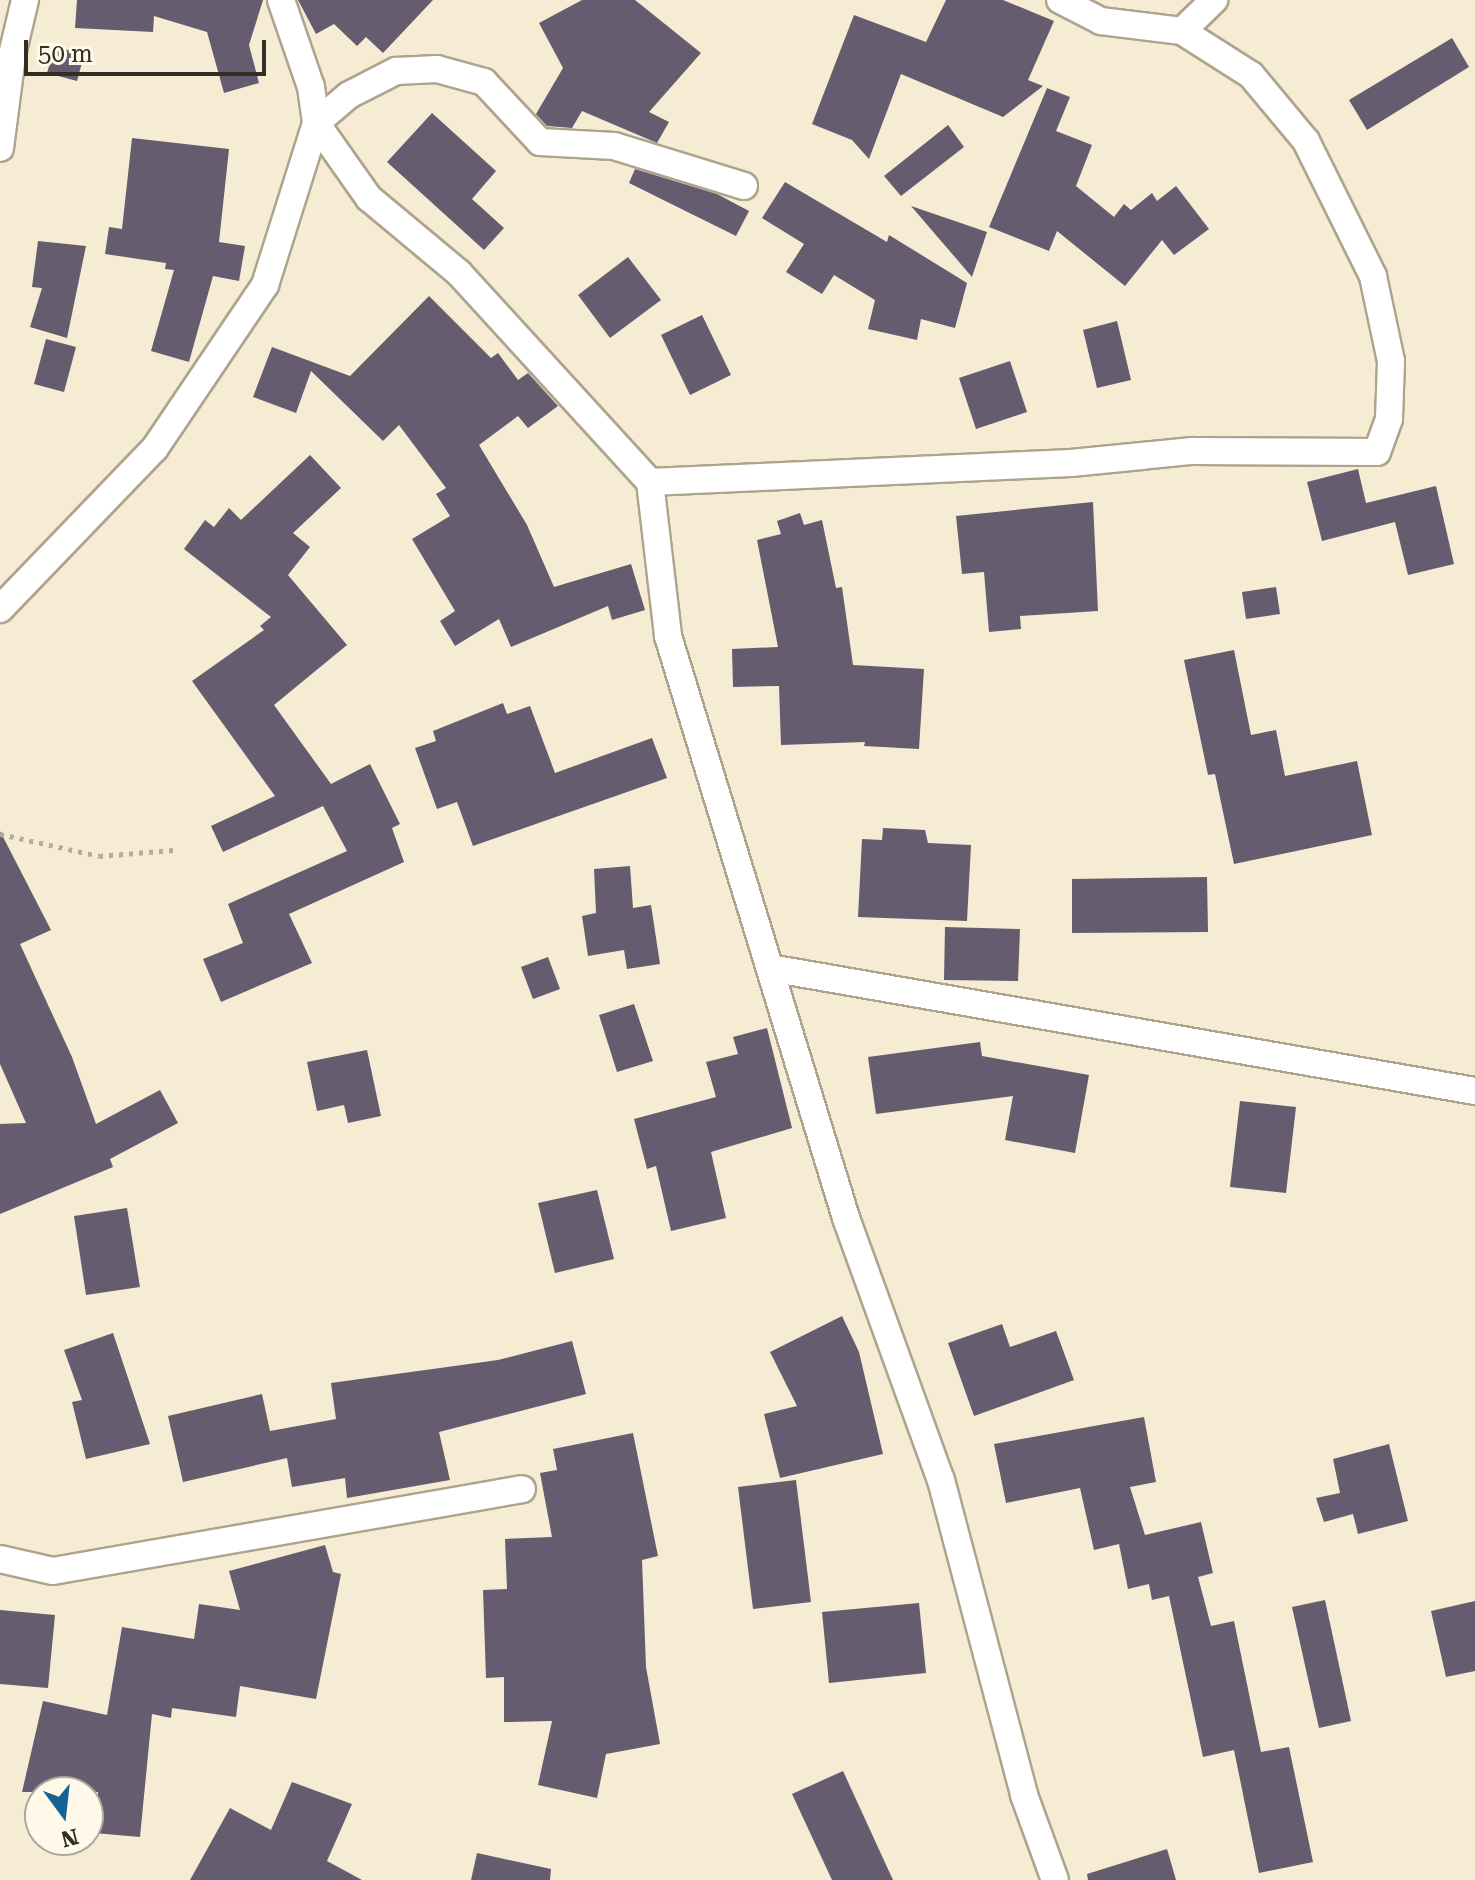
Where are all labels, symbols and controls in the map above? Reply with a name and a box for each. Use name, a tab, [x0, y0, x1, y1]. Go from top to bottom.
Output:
scale bar	[28, 24, 270, 74]
text: 50 m	[38, 40, 93, 68]
north arrow	[24, 1776, 104, 1856]
text: N	[58, 1823, 81, 1852]

